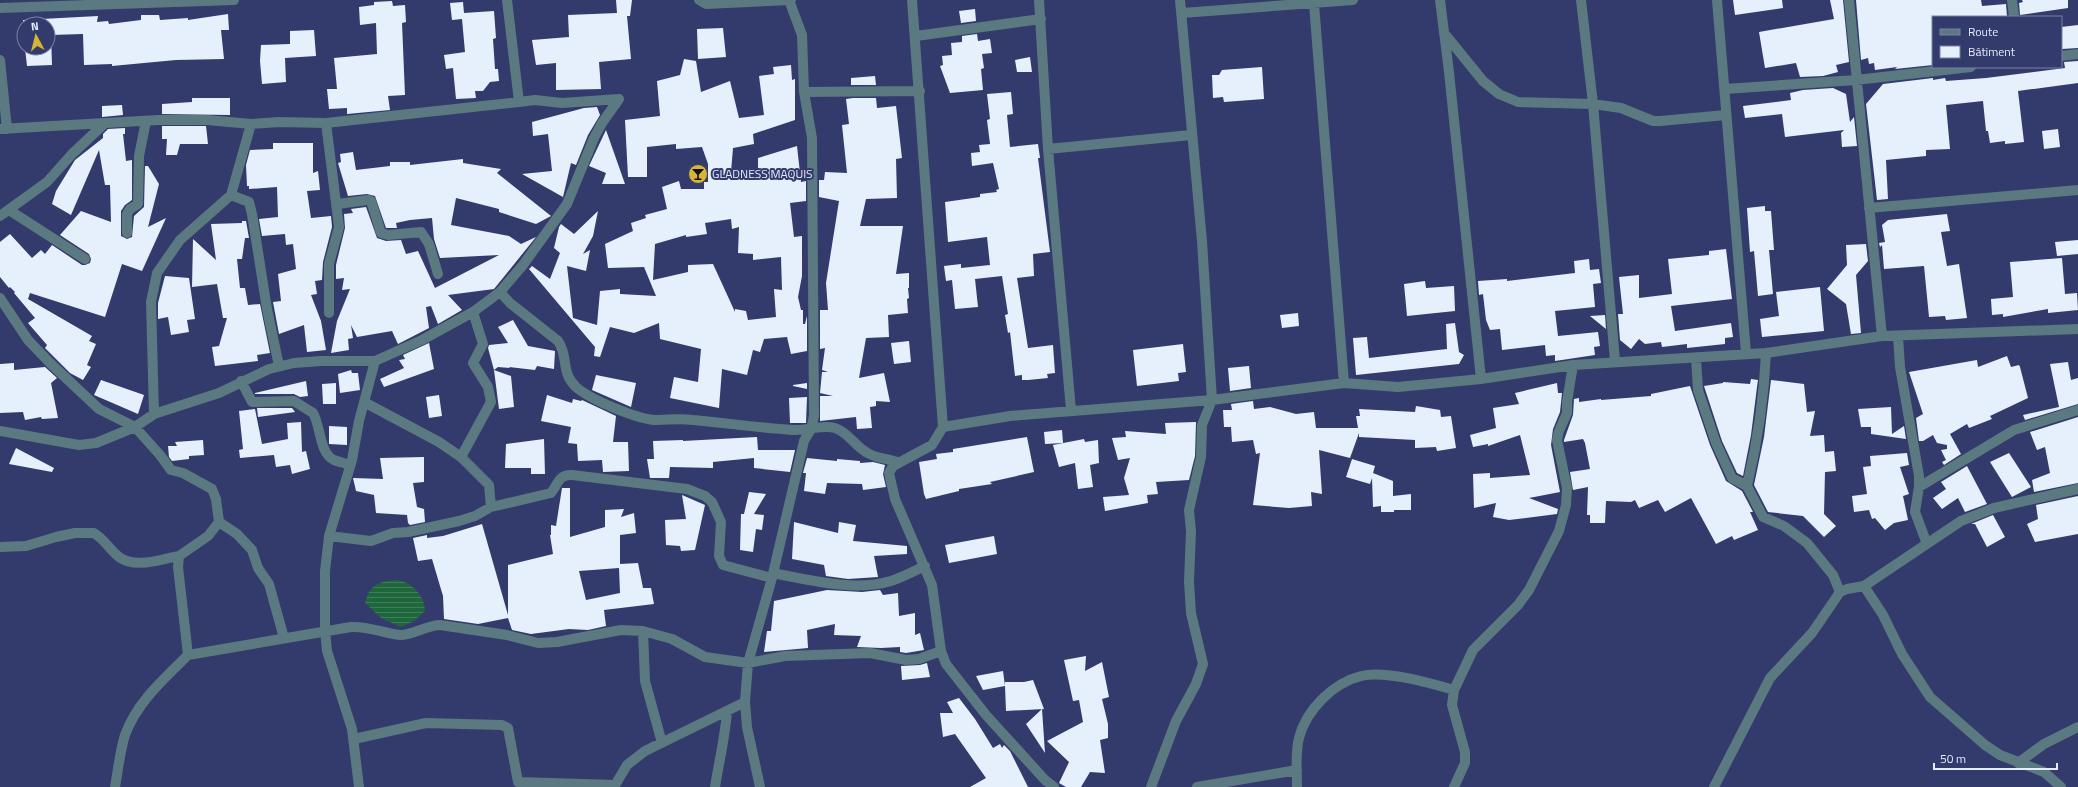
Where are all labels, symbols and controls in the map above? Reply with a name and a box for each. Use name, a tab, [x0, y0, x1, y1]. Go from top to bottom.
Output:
north arrow	[16, 16, 56, 56]
legend	[1932, 16, 2062, 68]
text: N	[30, 18, 40, 34]
text: Route	[1968, 22, 1998, 41]
text: Bâtiment	[1968, 42, 2016, 61]
bar icon: GLADNESS MAQUIS	[687, 163, 709, 185]
place label: GLADNESS MAQUIS	[712, 164, 813, 183]
scale bar	[1934, 745, 2057, 771]
text: 50 m	[1940, 749, 1966, 768]

